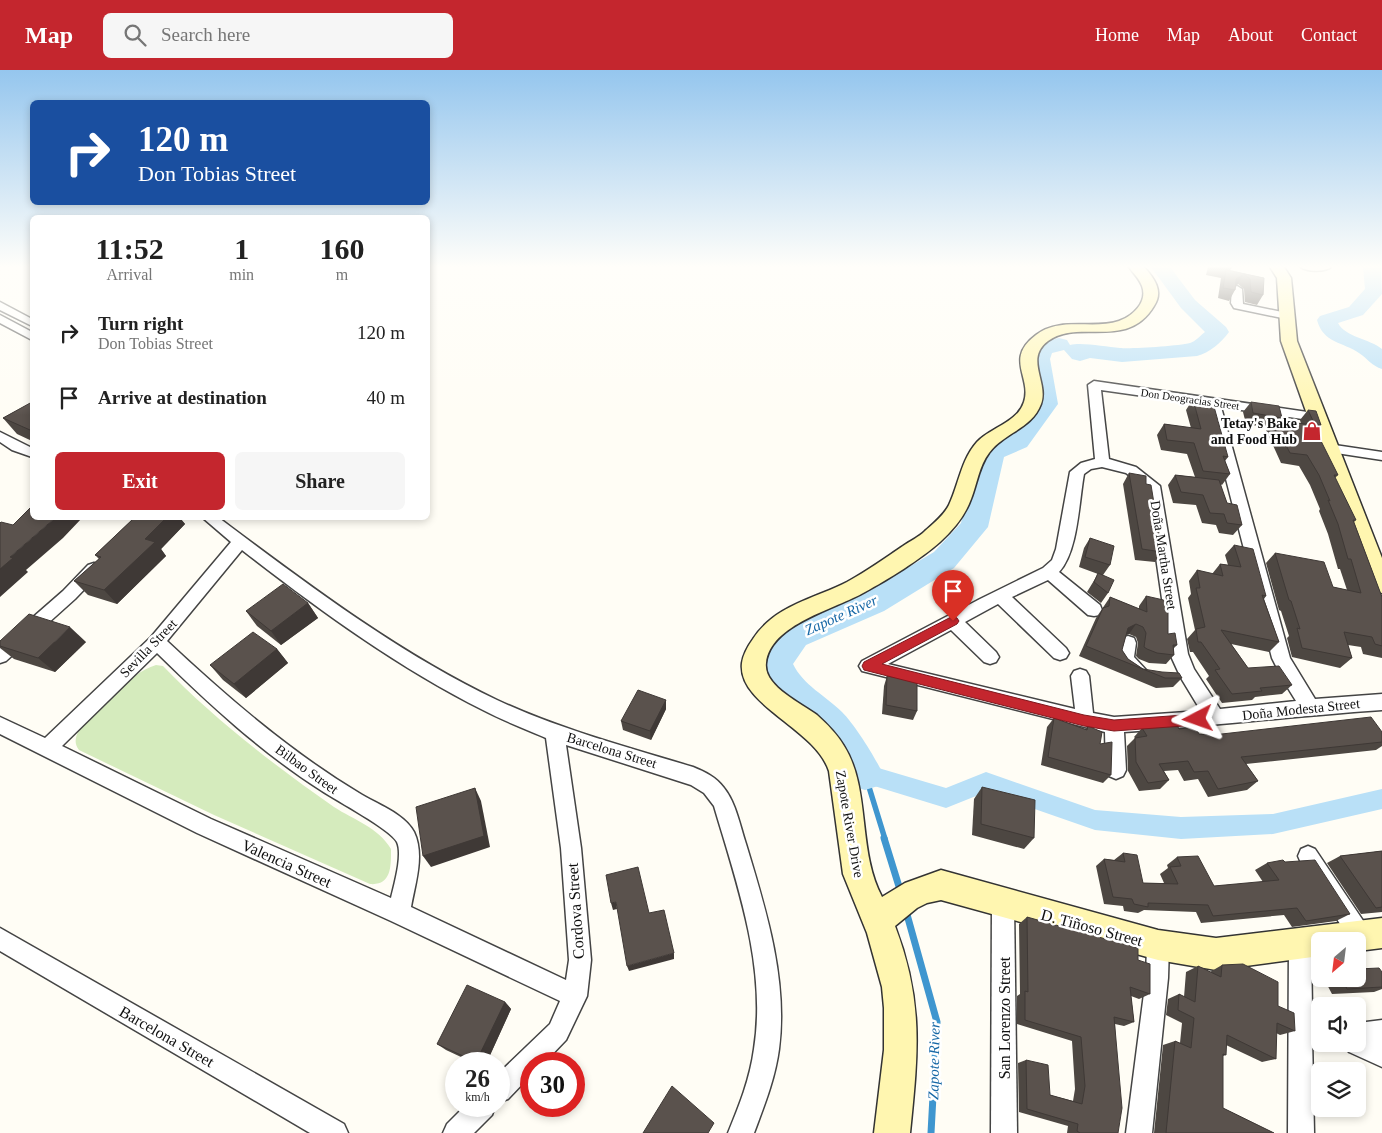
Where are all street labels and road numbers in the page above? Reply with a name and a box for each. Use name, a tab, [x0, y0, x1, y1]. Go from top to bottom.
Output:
street label: Don Deogracias Street	[1140, 386, 1240, 412]
street label: Doña Martha Street	[1147, 499, 1180, 611]
street label: Sevilla Street	[117, 616, 180, 681]
street label: Doña Modesta Street	[1241, 696, 1361, 723]
street label: Barcelona Street	[565, 730, 659, 771]
street label: Bilbao Street	[273, 742, 341, 797]
street label: Zapote River Drive	[833, 769, 866, 879]
street label: Valencia Street	[239, 836, 335, 891]
street label: Cordova Street	[564, 862, 587, 960]
street label: D. Tiñoso Street	[1039, 906, 1145, 949]
street label: San Lorenzo Street	[996, 956, 1013, 1079]
street label: Barcelona Street	[117, 1003, 217, 1071]

